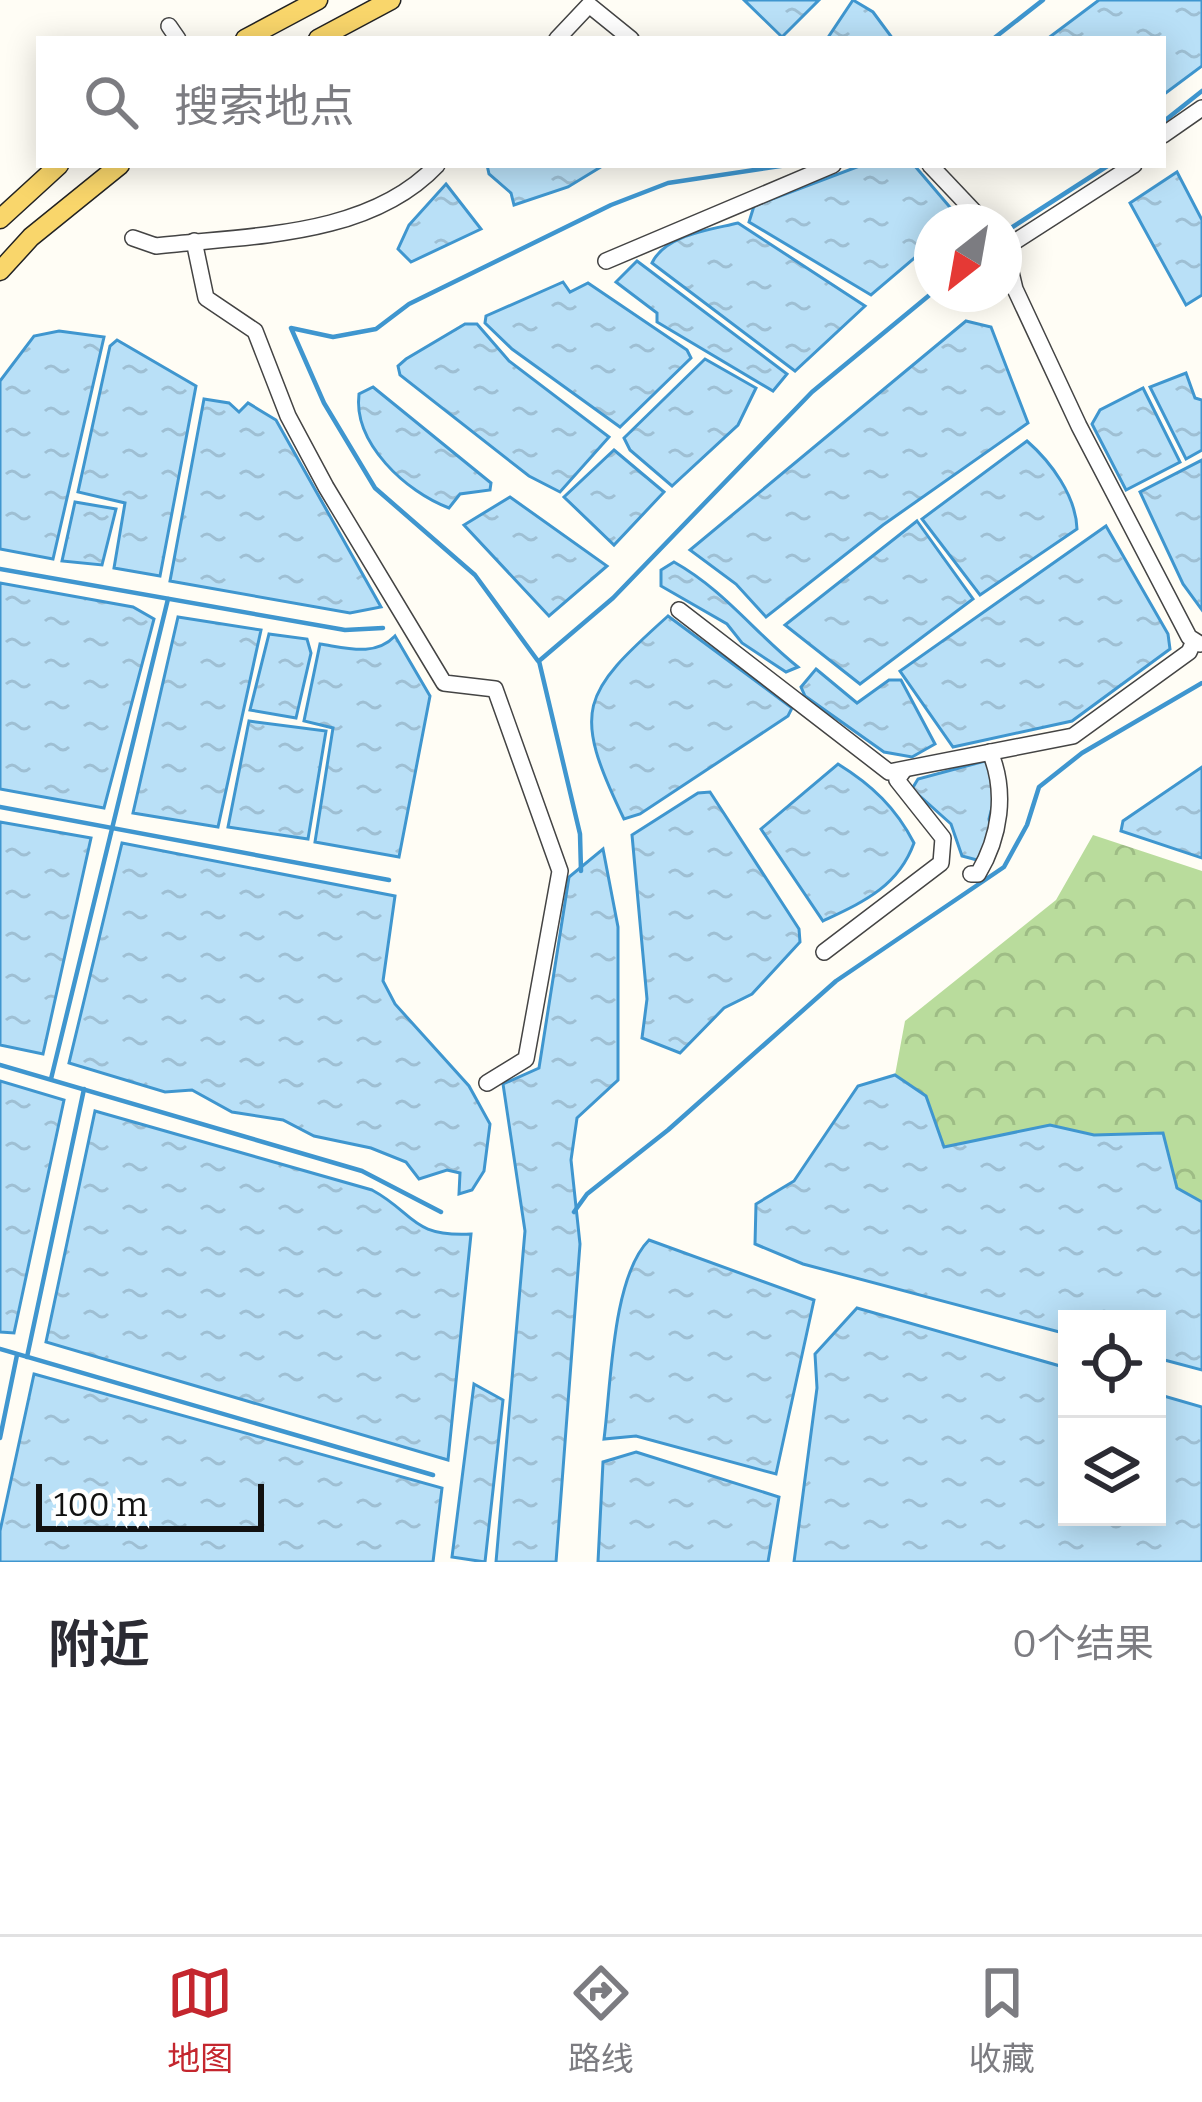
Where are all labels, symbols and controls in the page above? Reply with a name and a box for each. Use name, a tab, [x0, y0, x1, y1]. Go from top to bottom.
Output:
search box	[36, 36, 1166, 168]
icon: search	[78, 69, 144, 135]
text: 搜索地点	[174, 80, 354, 134]
north arrow	[914, 204, 1022, 312]
map controls	[1058, 1310, 1166, 1526]
button: locate	[1058, 1310, 1166, 1418]
button: layers	[1058, 1418, 1166, 1526]
scale bar	[36, 1478, 264, 1531]
text: 100 m	[54, 1485, 148, 1525]
text: 附近	[48, 1614, 150, 1676]
text: 0个结果	[1012, 1621, 1154, 1667]
tab: 地图	[167, 1960, 233, 2080]
tab: 路线	[568, 1960, 634, 2080]
tab: 收藏	[969, 1960, 1035, 2080]

